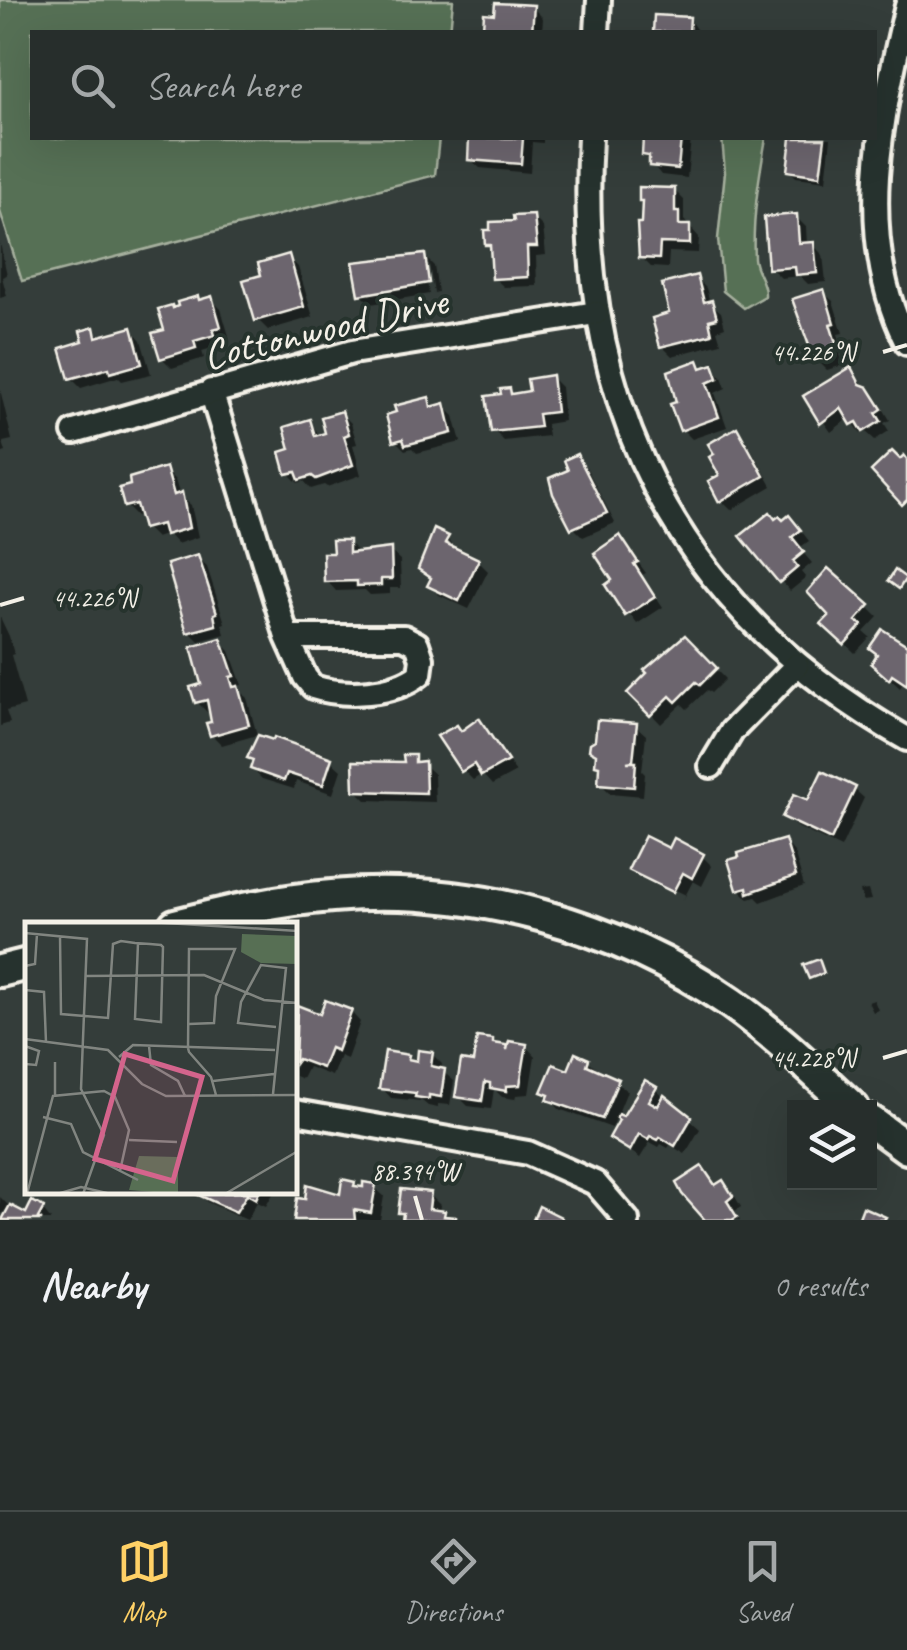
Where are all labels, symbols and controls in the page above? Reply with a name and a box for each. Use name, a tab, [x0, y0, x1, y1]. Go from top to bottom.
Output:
search box	[30, 30, 877, 140]
icon: search	[65, 58, 120, 113]
text: Search here	[145, 62, 300, 109]
street label: Cottonwood Drive	[198, 274, 455, 382]
text: 44.226°N	[771, 337, 859, 369]
text: 44.226°N	[52, 583, 140, 615]
inset map	[25, 922, 298, 1195]
text: 44.228°N	[771, 1043, 859, 1075]
map controls	[787, 1100, 877, 1190]
button: layers	[787, 1100, 877, 1190]
text: 88.394°W	[372, 1156, 462, 1188]
text: Nearby	[40, 1259, 146, 1312]
text: 0 results	[773, 1265, 867, 1306]
tab: Map	[117, 1534, 172, 1629]
tab: Directions	[405, 1534, 502, 1629]
tab: Saved	[735, 1534, 790, 1629]

